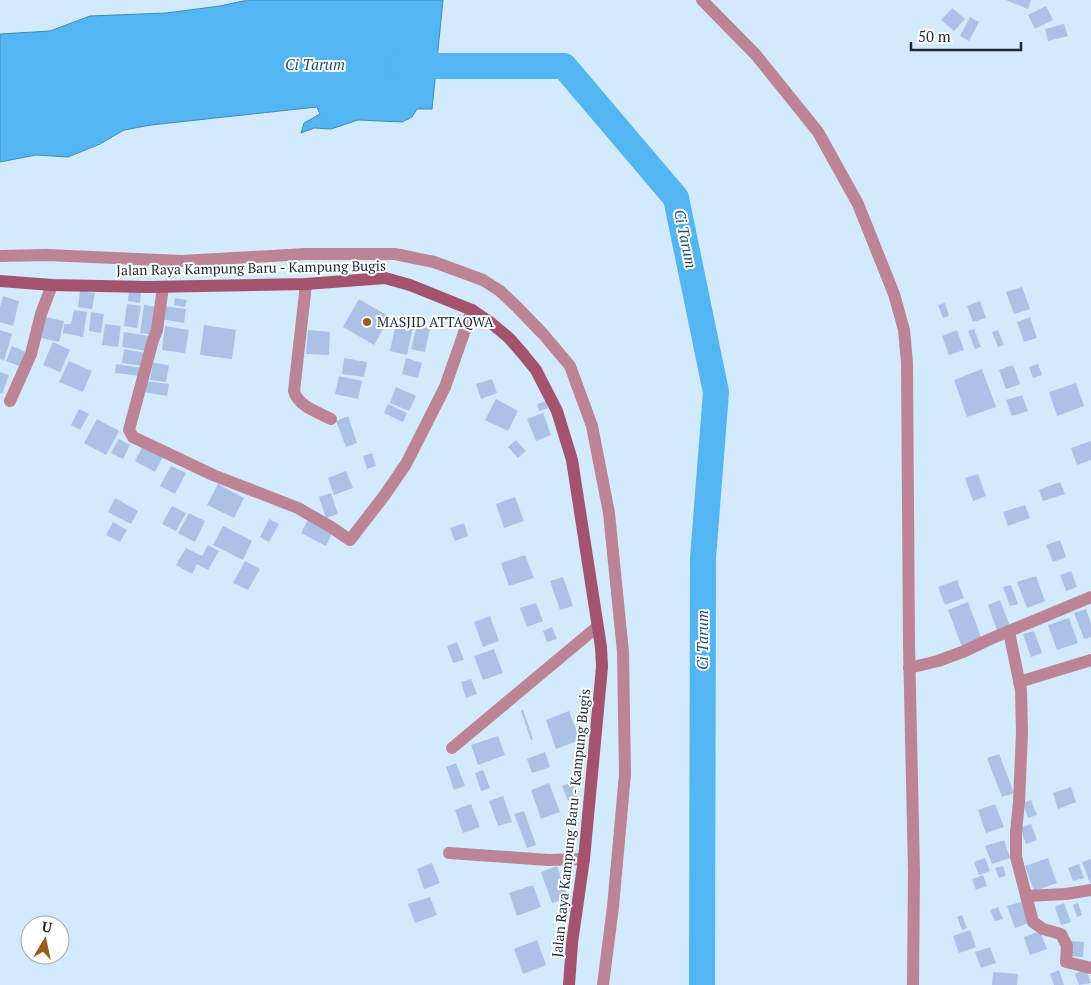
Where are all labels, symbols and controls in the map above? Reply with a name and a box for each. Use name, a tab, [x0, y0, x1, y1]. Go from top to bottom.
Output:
scale bar	[911, 20, 1021, 52]
text: 50 m	[918, 26, 951, 46]
water label: Ci Tarum	[285, 54, 345, 74]
water label: Ci Tarum	[670, 207, 702, 270]
street label: Jalan Raya Kampung Baru - Kampung Bugis	[116, 256, 386, 279]
place label: MASJID ATTAQWA	[377, 312, 494, 331]
marker: MASJID ATTAQWA	[361, 316, 373, 328]
water label: Ci Tarum	[692, 610, 712, 670]
street label: Jalan Raya Kampung Baru - Kampung Bugis	[547, 688, 594, 958]
north arrow	[20, 915, 70, 965]
text: U	[41, 916, 54, 937]

